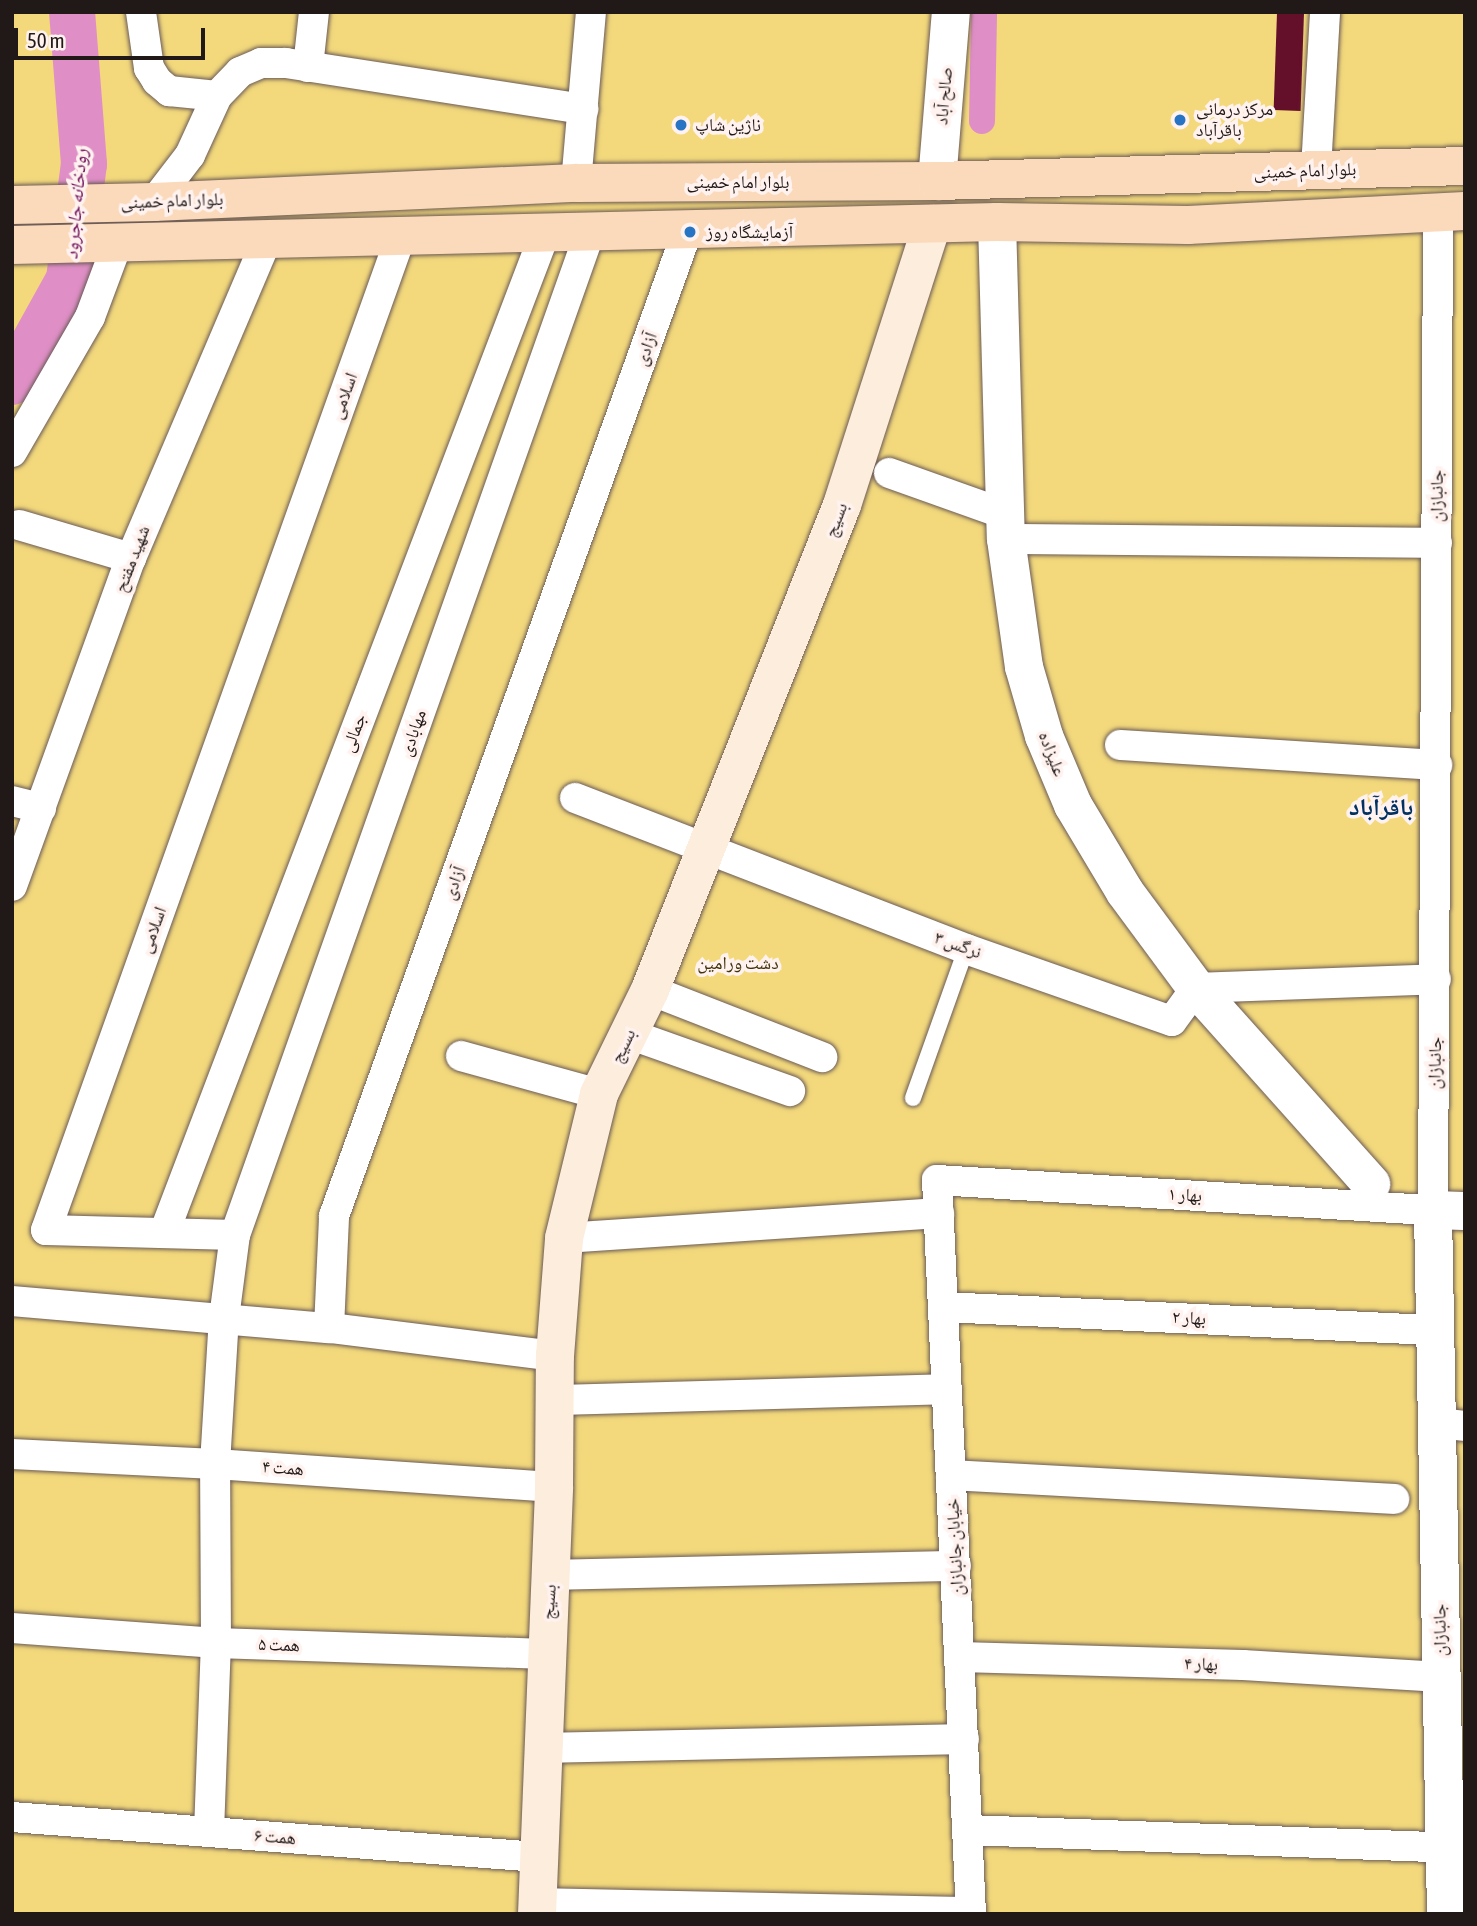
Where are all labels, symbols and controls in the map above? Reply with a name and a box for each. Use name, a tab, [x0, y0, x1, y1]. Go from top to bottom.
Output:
scale bar	[18, 14, 208, 58]
text: 50 m	[27, 28, 65, 52]
street label: صالح آباد	[931, 66, 957, 126]
place label: مرکز درمانی باقرآباد	[1196, 99, 1273, 142]
marker: مرکز درمانی باقرآباد	[1170, 110, 1190, 130]
place label: ناژین شاپ	[695, 114, 761, 136]
marker: ناژین شاپ	[673, 117, 689, 133]
water label: رودخانه جاجرود	[60, 148, 92, 260]
street label: بلوار امام خمینی	[1253, 158, 1357, 184]
street label: بلوار امام خمینی	[687, 171, 789, 193]
street label: بلوار امام خمینی	[120, 188, 224, 214]
place label: آزمایشگاه روز	[706, 221, 793, 243]
marker: آزمایشگاه روز	[680, 222, 700, 242]
street label: آزادی	[630, 329, 662, 369]
street label: اسلامی	[326, 370, 362, 422]
street label: جانبازان	[1426, 470, 1448, 522]
street label: بسیج	[820, 500, 852, 540]
street label: شهید مفتح	[109, 523, 155, 595]
street label: مهابادی	[395, 707, 431, 759]
street label: جمالی	[337, 711, 371, 755]
street label: علیزاده	[1034, 729, 1070, 779]
district label: باقرآباد	[1349, 793, 1413, 821]
street label: آزادی	[438, 863, 470, 903]
street label: اسلامی	[135, 904, 171, 956]
street label: نرگس ۳	[931, 927, 985, 963]
park label: دشت ورامین	[697, 952, 779, 974]
street label: بسیج	[606, 1025, 640, 1067]
street label: جانبازان	[1424, 1037, 1446, 1089]
street label: بهار ۱	[1168, 1183, 1202, 1207]
street label: بهار ۲	[1172, 1306, 1206, 1330]
street label: همت ۴	[261, 1456, 305, 1480]
street label: خیابان جانبازان	[942, 1498, 968, 1596]
street label: بسیج	[537, 1584, 561, 1620]
street label: جانبازان	[1429, 1604, 1451, 1656]
street label: همت ۵	[258, 1633, 300, 1657]
street label: بهار ۴	[1184, 1653, 1218, 1675]
street label: همت ۶	[253, 1825, 297, 1849]

